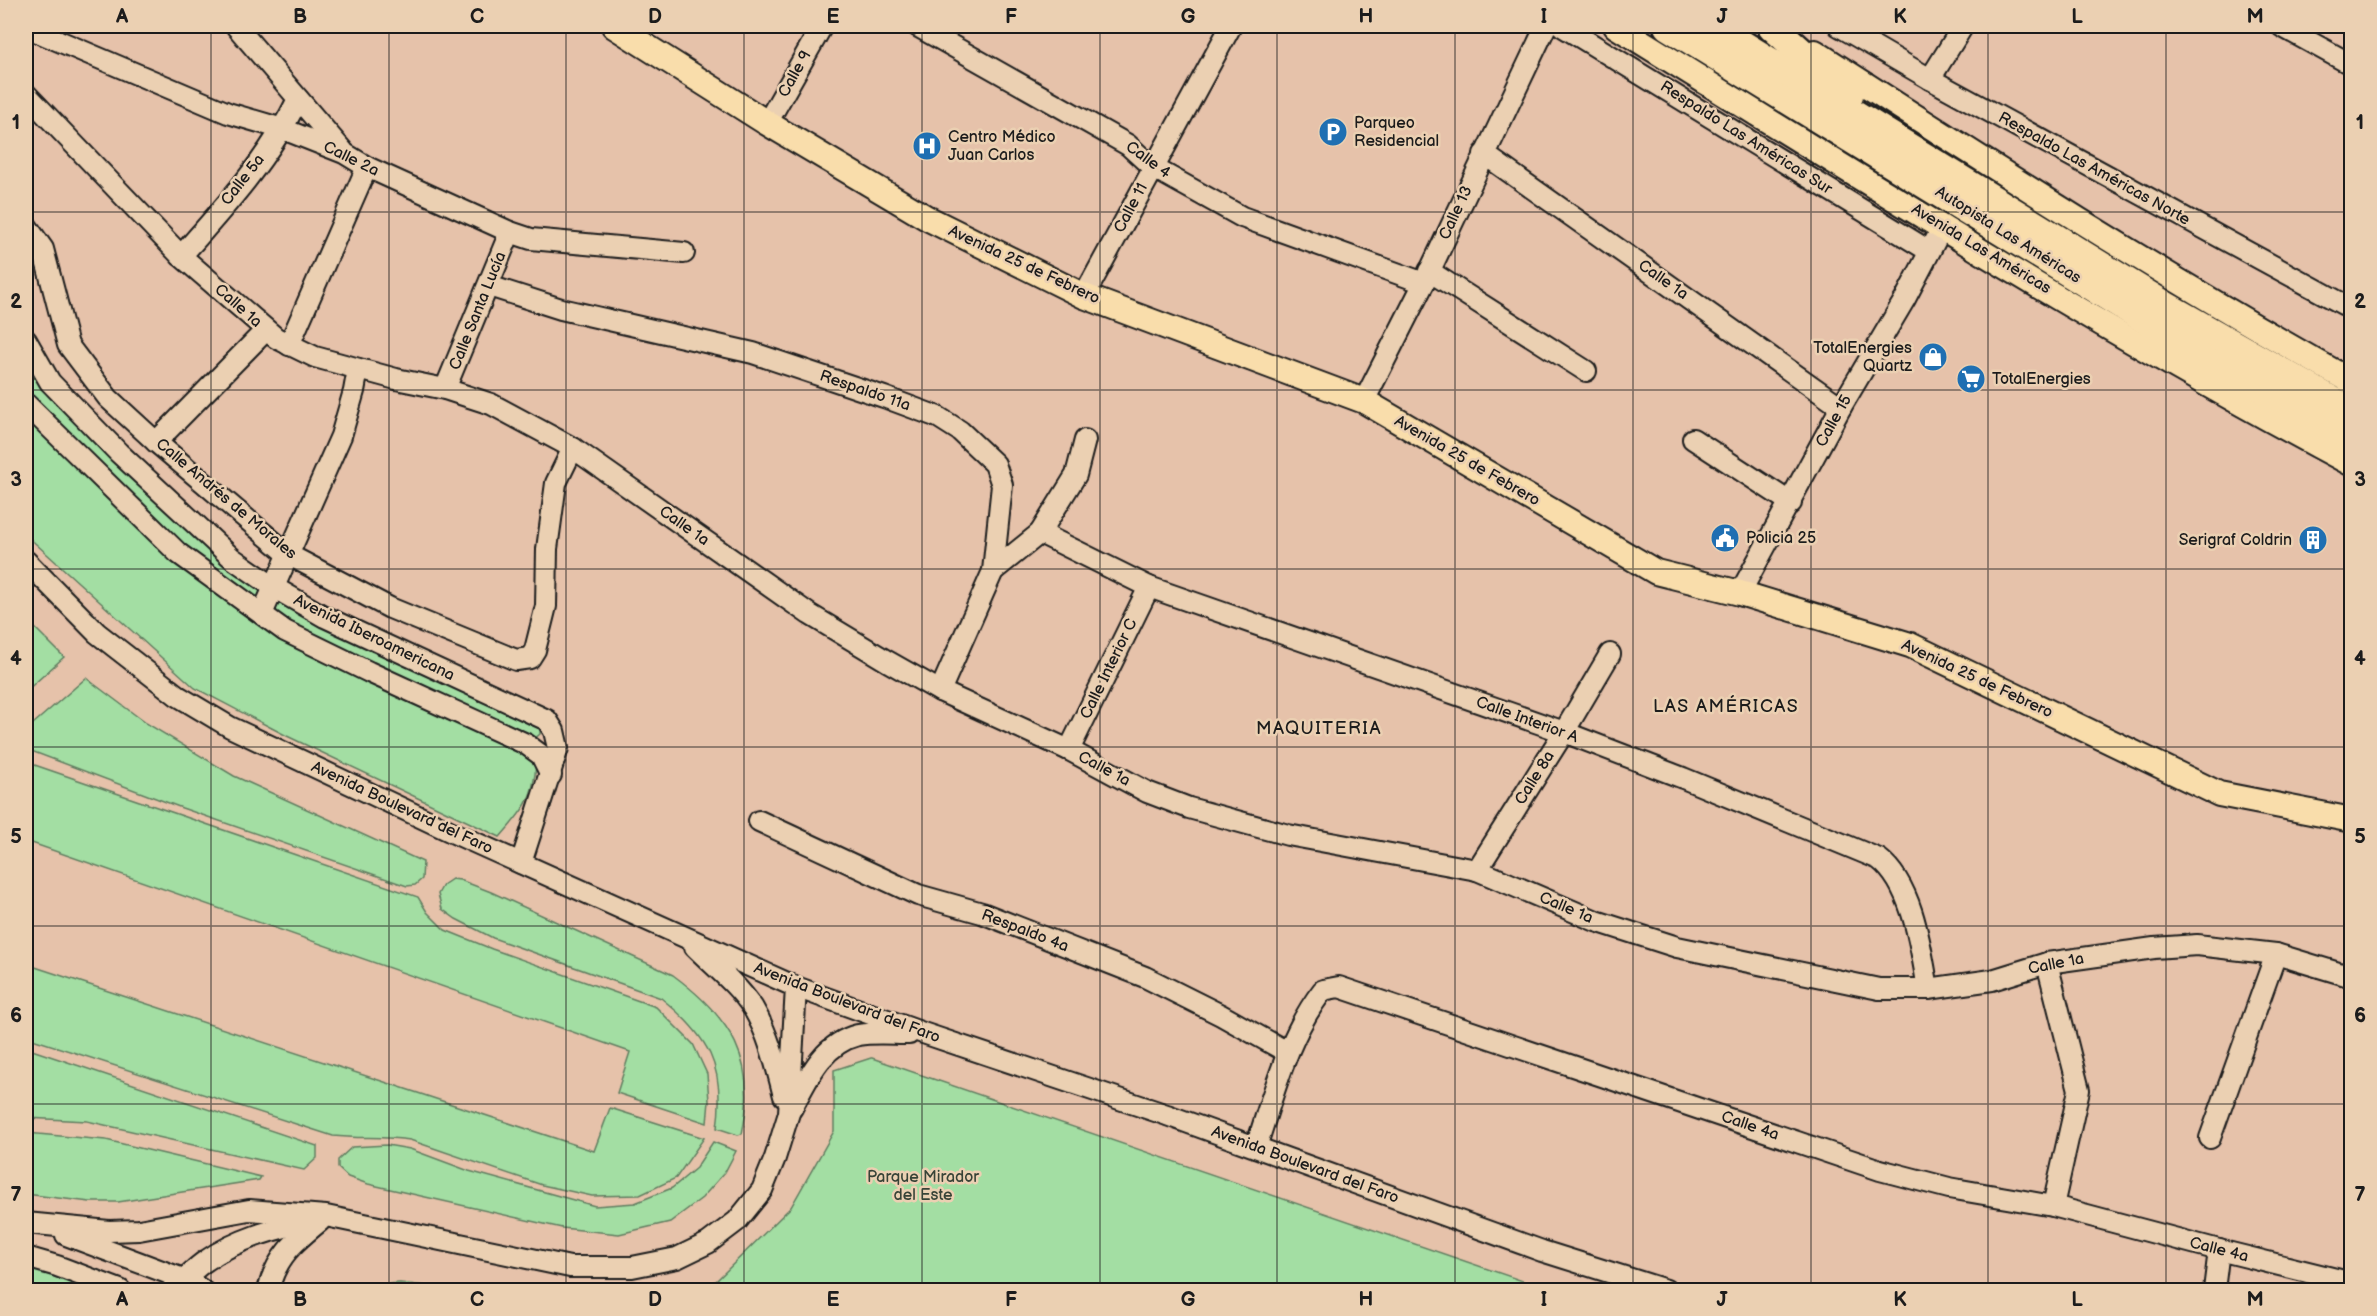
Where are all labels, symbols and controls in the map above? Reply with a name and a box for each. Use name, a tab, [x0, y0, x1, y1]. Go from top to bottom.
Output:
text: A	[115, 5, 129, 29]
text: B	[293, 5, 307, 29]
text: C	[470, 5, 484, 29]
text: D	[648, 5, 662, 29]
text: E	[827, 5, 840, 29]
text: F	[1005, 5, 1017, 29]
text: G	[1181, 5, 1196, 29]
text: H	[1359, 5, 1373, 29]
text: I	[1541, 5, 1547, 29]
text: J	[1717, 5, 1729, 29]
text: K	[1893, 5, 1907, 29]
text: L	[2071, 5, 2083, 29]
text: M	[2246, 5, 2264, 29]
street label: Calle 9	[774, 47, 816, 101]
street label: Respaldo Las Américas Sur	[1657, 77, 1836, 199]
street label: Respaldo Las Américas Norte	[1995, 108, 2194, 230]
text: 1	[12, 111, 20, 135]
text: 1	[2356, 111, 2364, 135]
place label: Parqueo Residencial	[1354, 114, 1439, 151]
parking icon: Parqueo Residencial	[1317, 116, 1349, 148]
place label: Centro Médico Juan Carlos	[948, 128, 1056, 165]
hospital icon: Centro Médico Juan Carlos	[911, 130, 943, 162]
street label: Calle 2a	[320, 137, 382, 181]
street label: Calle 4	[1122, 137, 1174, 183]
street label: Calle 5a	[217, 151, 269, 209]
street label: Calle 11	[1110, 180, 1152, 236]
street label: Autopista Las Américas	[1932, 182, 2085, 288]
street label: Calle 13	[1435, 183, 1477, 243]
street label: Avenida Las Américas	[1908, 200, 2054, 298]
street label: Avenida 25 de Febrero	[945, 222, 1103, 308]
street label: Calle Santa Lucía	[446, 249, 510, 373]
street label: Calle 1a	[1634, 256, 1692, 304]
street label: Calle 1a	[210, 280, 266, 332]
text: 2	[10, 290, 22, 314]
text: 2	[2354, 290, 2366, 314]
place label: TotalEnergies Quartz	[1813, 339, 1912, 376]
shop icon: TotalEnergies Quartz	[1917, 341, 1949, 373]
supermarket icon: TotalEnergies	[1955, 363, 1987, 395]
street label: Respaldo 11a	[817, 367, 913, 415]
place label: TotalEnergies	[1992, 370, 2091, 389]
street label: Calle 15	[1812, 392, 1856, 450]
street label: Avenida 25 de Febrero	[1391, 412, 1543, 510]
street label: Calle Andrés de Morales	[152, 435, 300, 563]
text: 3	[10, 468, 22, 492]
text: 3	[2354, 468, 2366, 492]
street label: Calle 1a	[655, 502, 713, 550]
public building icon: Policia 25	[1709, 522, 1741, 554]
building icon: Serigraf Coldrin	[2297, 524, 2329, 556]
place label: Policia 25	[1746, 529, 1816, 548]
place label: Serigraf Coldrin	[2179, 531, 2292, 550]
street label: Avenida Iberoamericana	[290, 591, 458, 685]
street label: Calle Interior C	[1077, 616, 1141, 722]
street label: Avenida 25 de Febrero	[1898, 636, 2056, 722]
text: 4	[10, 647, 22, 671]
text: 4	[2354, 647, 2366, 671]
street label: Calle Interior A	[1473, 693, 1581, 747]
district label: LAS AMÉRICAS	[1653, 694, 1799, 717]
district label: MAQUITERIA	[1256, 718, 1382, 739]
street label: Calle 1a	[1075, 747, 1133, 791]
street label: Calle 8a	[1511, 748, 1559, 808]
street label: Avenida Boulevard del Faro	[308, 758, 496, 858]
text: 5	[10, 825, 22, 849]
text: 5	[2354, 825, 2366, 849]
street label: Calle 1a	[1536, 888, 1596, 928]
street label: Respaldo 4a	[979, 906, 1071, 956]
street label: Calle 1a	[2026, 949, 2086, 979]
street label: Avenida Boulevard del Faro	[751, 959, 943, 1047]
text: 6	[10, 1004, 22, 1028]
text: 6	[2354, 1004, 2366, 1028]
street label: Calle 4a	[1718, 1107, 1782, 1145]
street label: Avenida Boulevard del Faro	[1209, 1122, 1401, 1208]
park label: Parque Mirador del Este	[867, 1168, 979, 1205]
text: 7	[10, 1183, 22, 1207]
text: 7	[2354, 1183, 2366, 1207]
street label: Calle 4a	[2188, 1234, 2250, 1266]
text: A	[115, 1288, 129, 1312]
text: B	[293, 1288, 307, 1312]
text: C	[470, 1288, 484, 1312]
text: D	[648, 1288, 662, 1312]
text: E	[827, 1288, 840, 1312]
text: F	[1005, 1288, 1017, 1312]
text: G	[1181, 1288, 1196, 1312]
text: H	[1359, 1288, 1373, 1312]
text: I	[1541, 1288, 1547, 1312]
text: J	[1717, 1288, 1729, 1312]
text: K	[1893, 1288, 1907, 1312]
text: L	[2071, 1288, 2083, 1312]
text: M	[2246, 1288, 2264, 1312]

